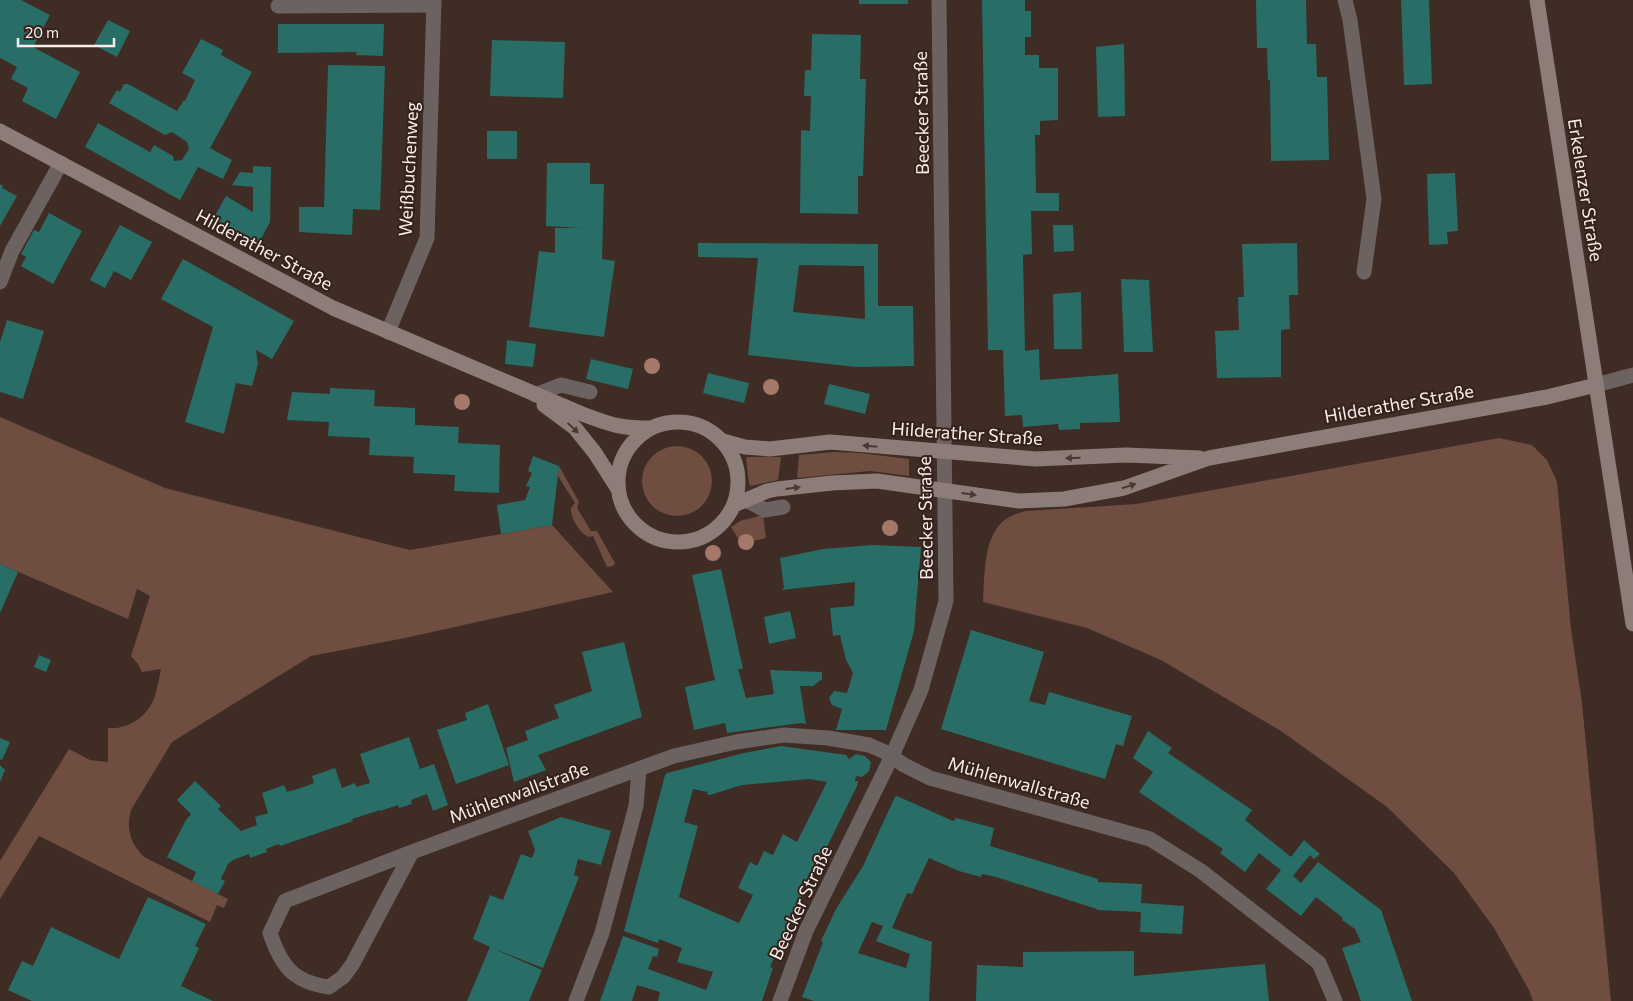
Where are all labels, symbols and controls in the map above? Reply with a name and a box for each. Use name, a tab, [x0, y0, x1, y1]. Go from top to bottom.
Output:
scale bar	[18, 15, 114, 47]
text: 20 m	[25, 23, 59, 41]
street label: Beecker Straße	[909, 51, 933, 175]
street label: Weißbuchenweg	[393, 101, 423, 237]
street label: Erkelenzer Straße	[1564, 117, 1608, 263]
street label: Hilderather Straße	[192, 204, 336, 294]
street label: Hilderather Straße	[1322, 379, 1475, 427]
street label: Hilderather Straße	[891, 417, 1043, 449]
one-way arrow	[567, 422, 579, 434]
one-way arrow	[861, 441, 877, 449]
one-way arrow	[1065, 454, 1081, 462]
street label: Beecker Straße	[913, 456, 937, 580]
one-way arrow	[1122, 481, 1137, 489]
one-way arrow	[785, 484, 801, 492]
one-way arrow	[961, 490, 977, 498]
street label: Mühlenwallstraße	[946, 751, 1093, 813]
street label: Mühlenwallstraße	[446, 757, 591, 828]
street label: Beecker Straße	[764, 842, 836, 963]

